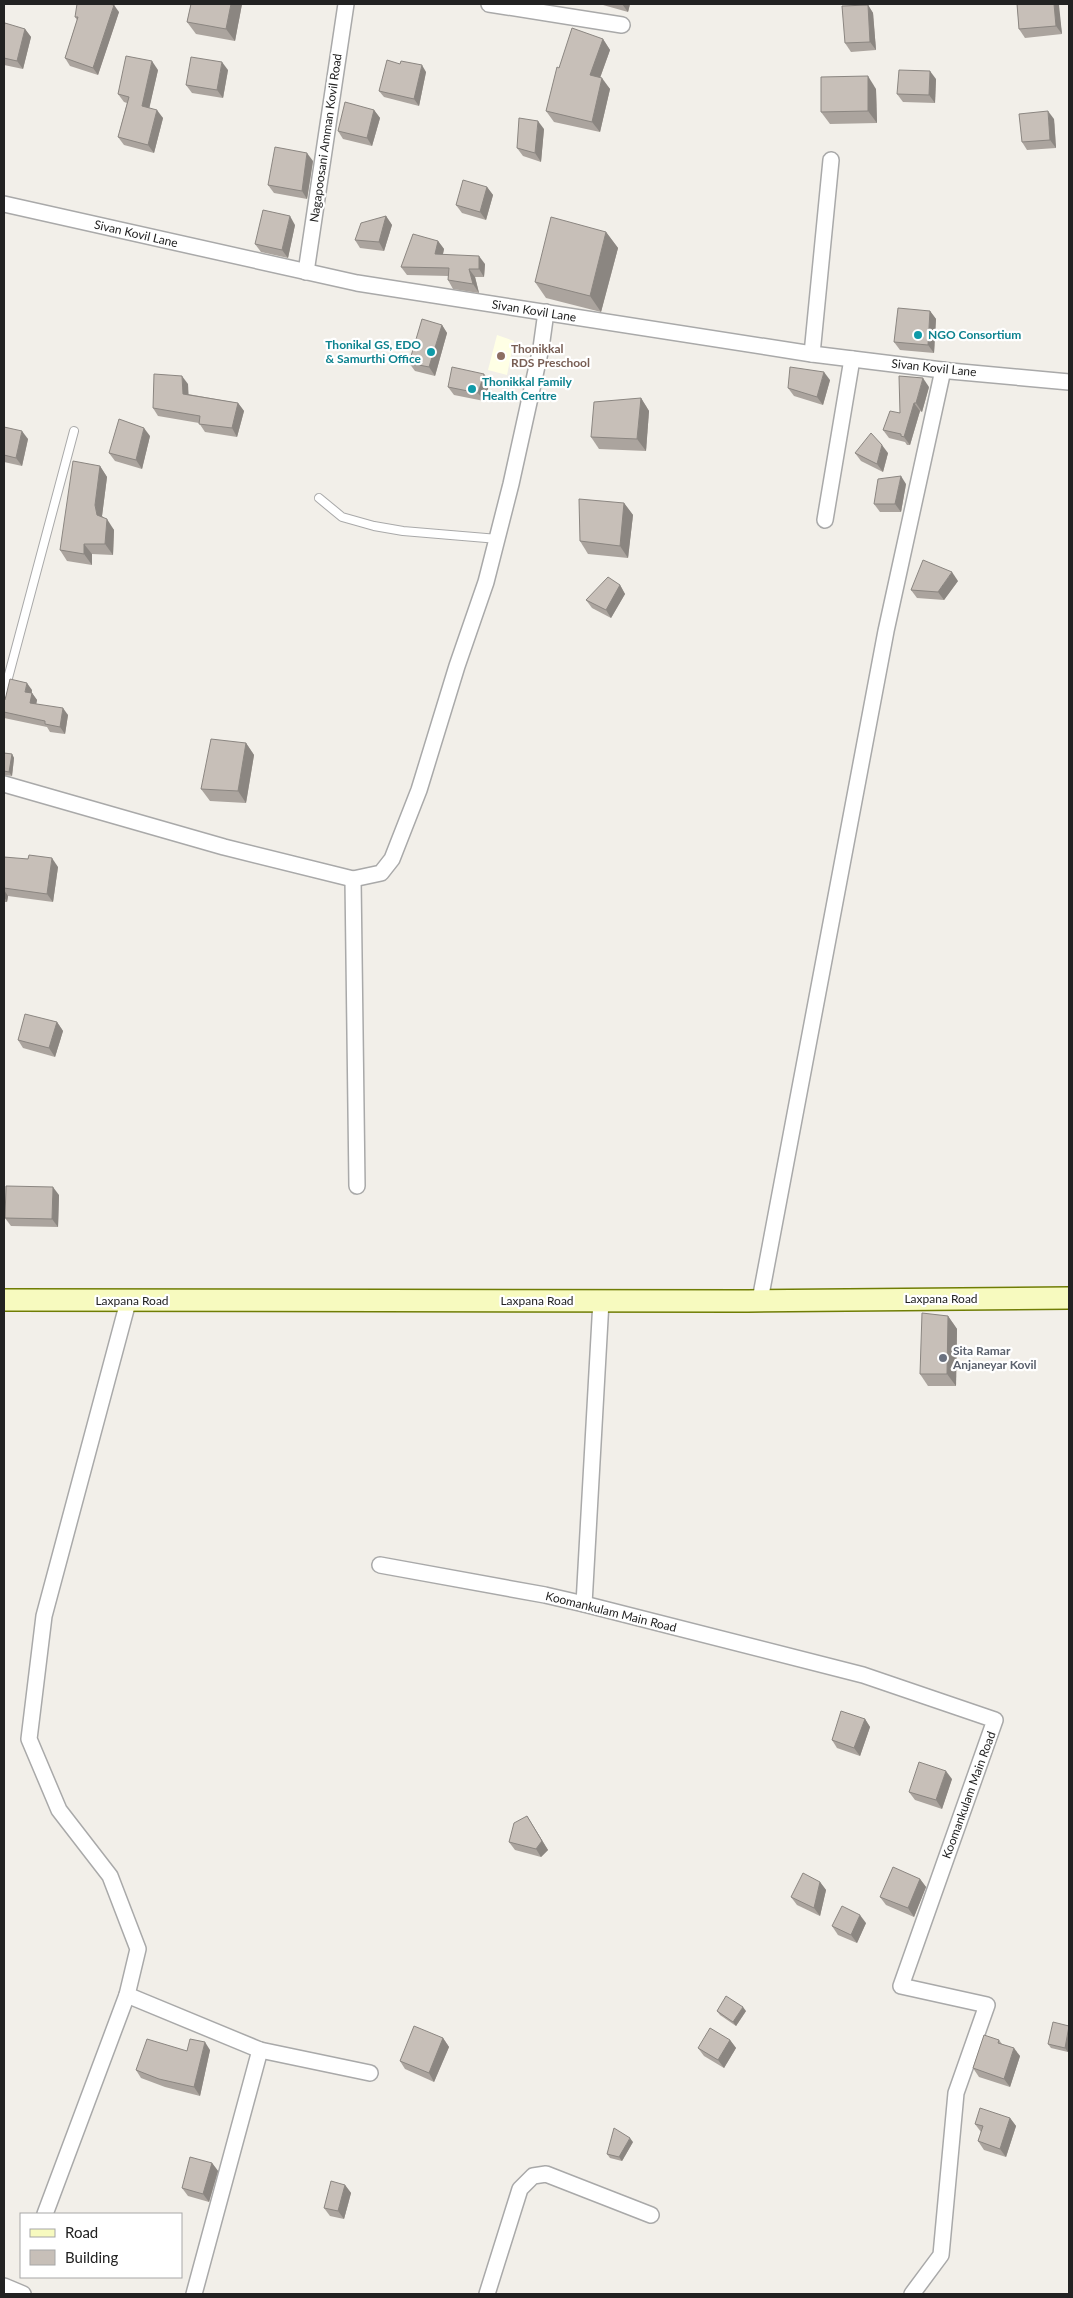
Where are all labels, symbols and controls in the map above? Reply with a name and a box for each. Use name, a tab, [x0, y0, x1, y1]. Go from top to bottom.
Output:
street label: Nagapoosani Amman Kovil Road	[306, 53, 345, 223]
street label: Sivan Kovil Lane	[93, 217, 179, 250]
street label: Sivan Kovil Lane	[491, 296, 577, 325]
place label: NGO Consortium	[928, 327, 1021, 342]
marker: NGO Consortium	[912, 329, 924, 341]
place label: Thonikal GS, EDO & Samurthi Office	[325, 337, 422, 366]
place label: Thonikkal RDS Preschool	[511, 341, 590, 370]
marker: Thonikal GS, EDO & Samurthi Office	[425, 346, 437, 358]
marker: Thonikkal RDS Preschool	[495, 350, 507, 362]
street label: Sivan Kovil Lane	[891, 356, 977, 379]
place label: Thonikkal Family Health Centre	[482, 374, 573, 403]
marker: Thonikkal Family Health Centre	[466, 383, 478, 395]
street label: Laxpana Road	[904, 1291, 978, 1306]
street label: Laxpana Road	[95, 1293, 169, 1308]
street label: Laxpana Road	[500, 1293, 574, 1308]
place label: Sita Ramar Anjaneyar Kovil	[952, 1343, 1037, 1372]
marker: Sita Ramar Anjaneyar Kovil	[937, 1352, 949, 1364]
street label: Koomankulam Main Road	[544, 1588, 678, 1635]
street label: Koomankulam Main Road	[939, 1729, 999, 1861]
legend	[20, 2213, 182, 2278]
text: Road	[65, 2223, 98, 2241]
text: Building	[65, 2248, 118, 2266]

